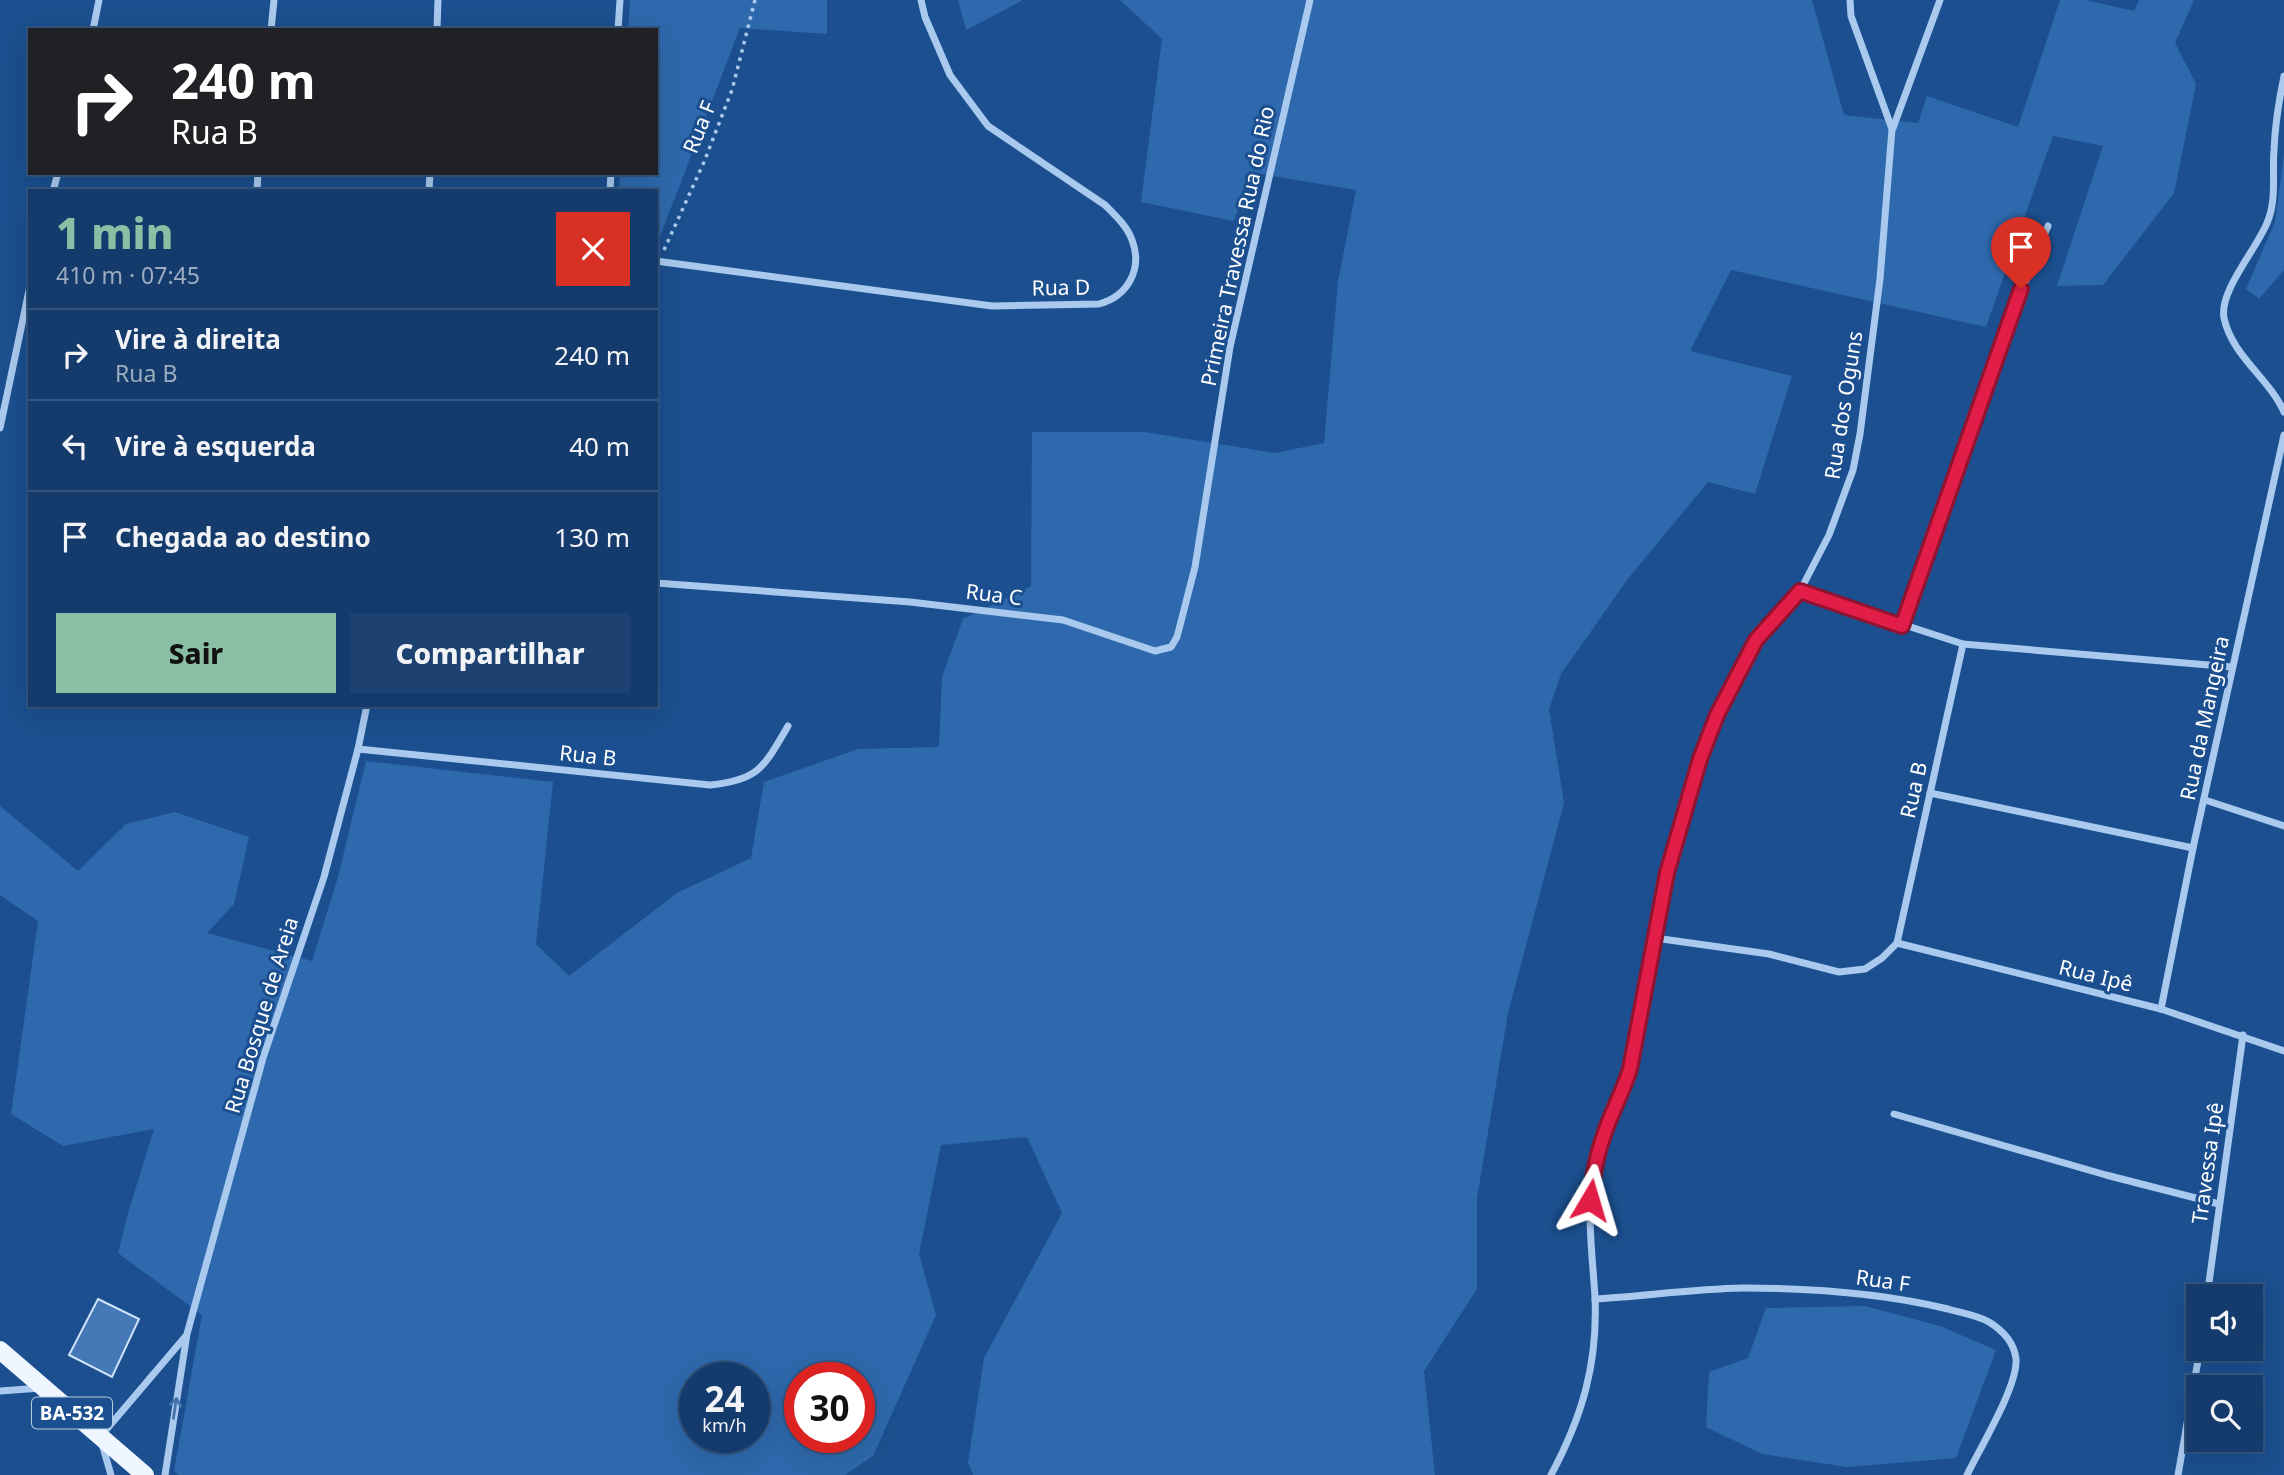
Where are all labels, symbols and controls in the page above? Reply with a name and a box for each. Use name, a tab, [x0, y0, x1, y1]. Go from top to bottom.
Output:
text: 240 m	[171, 47, 316, 113]
icon: right	[56, 56, 147, 147]
street label: Rua F	[676, 97, 722, 157]
street label: Primeira Travessa Rua do Rio	[1194, 104, 1280, 388]
text: Rua B	[171, 110, 258, 153]
text: 1 min	[56, 204, 173, 261]
button: close	[556, 212, 630, 286]
pin	[1991, 217, 2051, 289]
icon: arrive	[2002, 228, 2040, 266]
text: 410 m · 07:45	[56, 259, 200, 291]
street label: Rua D	[1031, 272, 1091, 302]
text: Vire à direita	[115, 321, 281, 357]
street label: Rua dos Oguns	[1817, 329, 1869, 481]
icon: right	[56, 336, 94, 374]
text: 240 m	[554, 337, 630, 373]
text: Rua B	[115, 357, 177, 389]
icon: left	[56, 427, 94, 465]
text: Vire à esquerda	[115, 428, 316, 464]
text: 40 m	[569, 428, 630, 464]
icon: arrive	[56, 518, 94, 556]
text: Chegada ao destino	[115, 519, 371, 555]
text: 130 m	[554, 519, 630, 555]
street label: Rua C	[964, 577, 1024, 611]
button: Sair	[56, 613, 336, 693]
button: Compartilhar	[350, 613, 630, 693]
street label: Rua da Mangeira	[2173, 633, 2235, 803]
street label: Rua B	[558, 738, 618, 772]
street label: Rua B	[1893, 759, 1933, 821]
street label: Rua Bosque de Areia	[218, 913, 304, 1117]
street label: Rua Ipê	[2056, 952, 2136, 998]
street label: Travessa Ipê	[2185, 1100, 2229, 1226]
position arrow	[1553, 1163, 1627, 1237]
street label: Rua F	[1854, 1262, 1912, 1298]
map controls	[2186, 1284, 2263, 1452]
button: sound	[2186, 1284, 2263, 1361]
speed limit sign: 30	[784, 1362, 875, 1453]
text: 24	[704, 1375, 745, 1422]
button: search	[2186, 1375, 2263, 1452]
one-way arrow	[169, 1397, 182, 1420]
road number: BA-532	[32, 1398, 112, 1428]
text: km/h	[702, 1413, 747, 1437]

